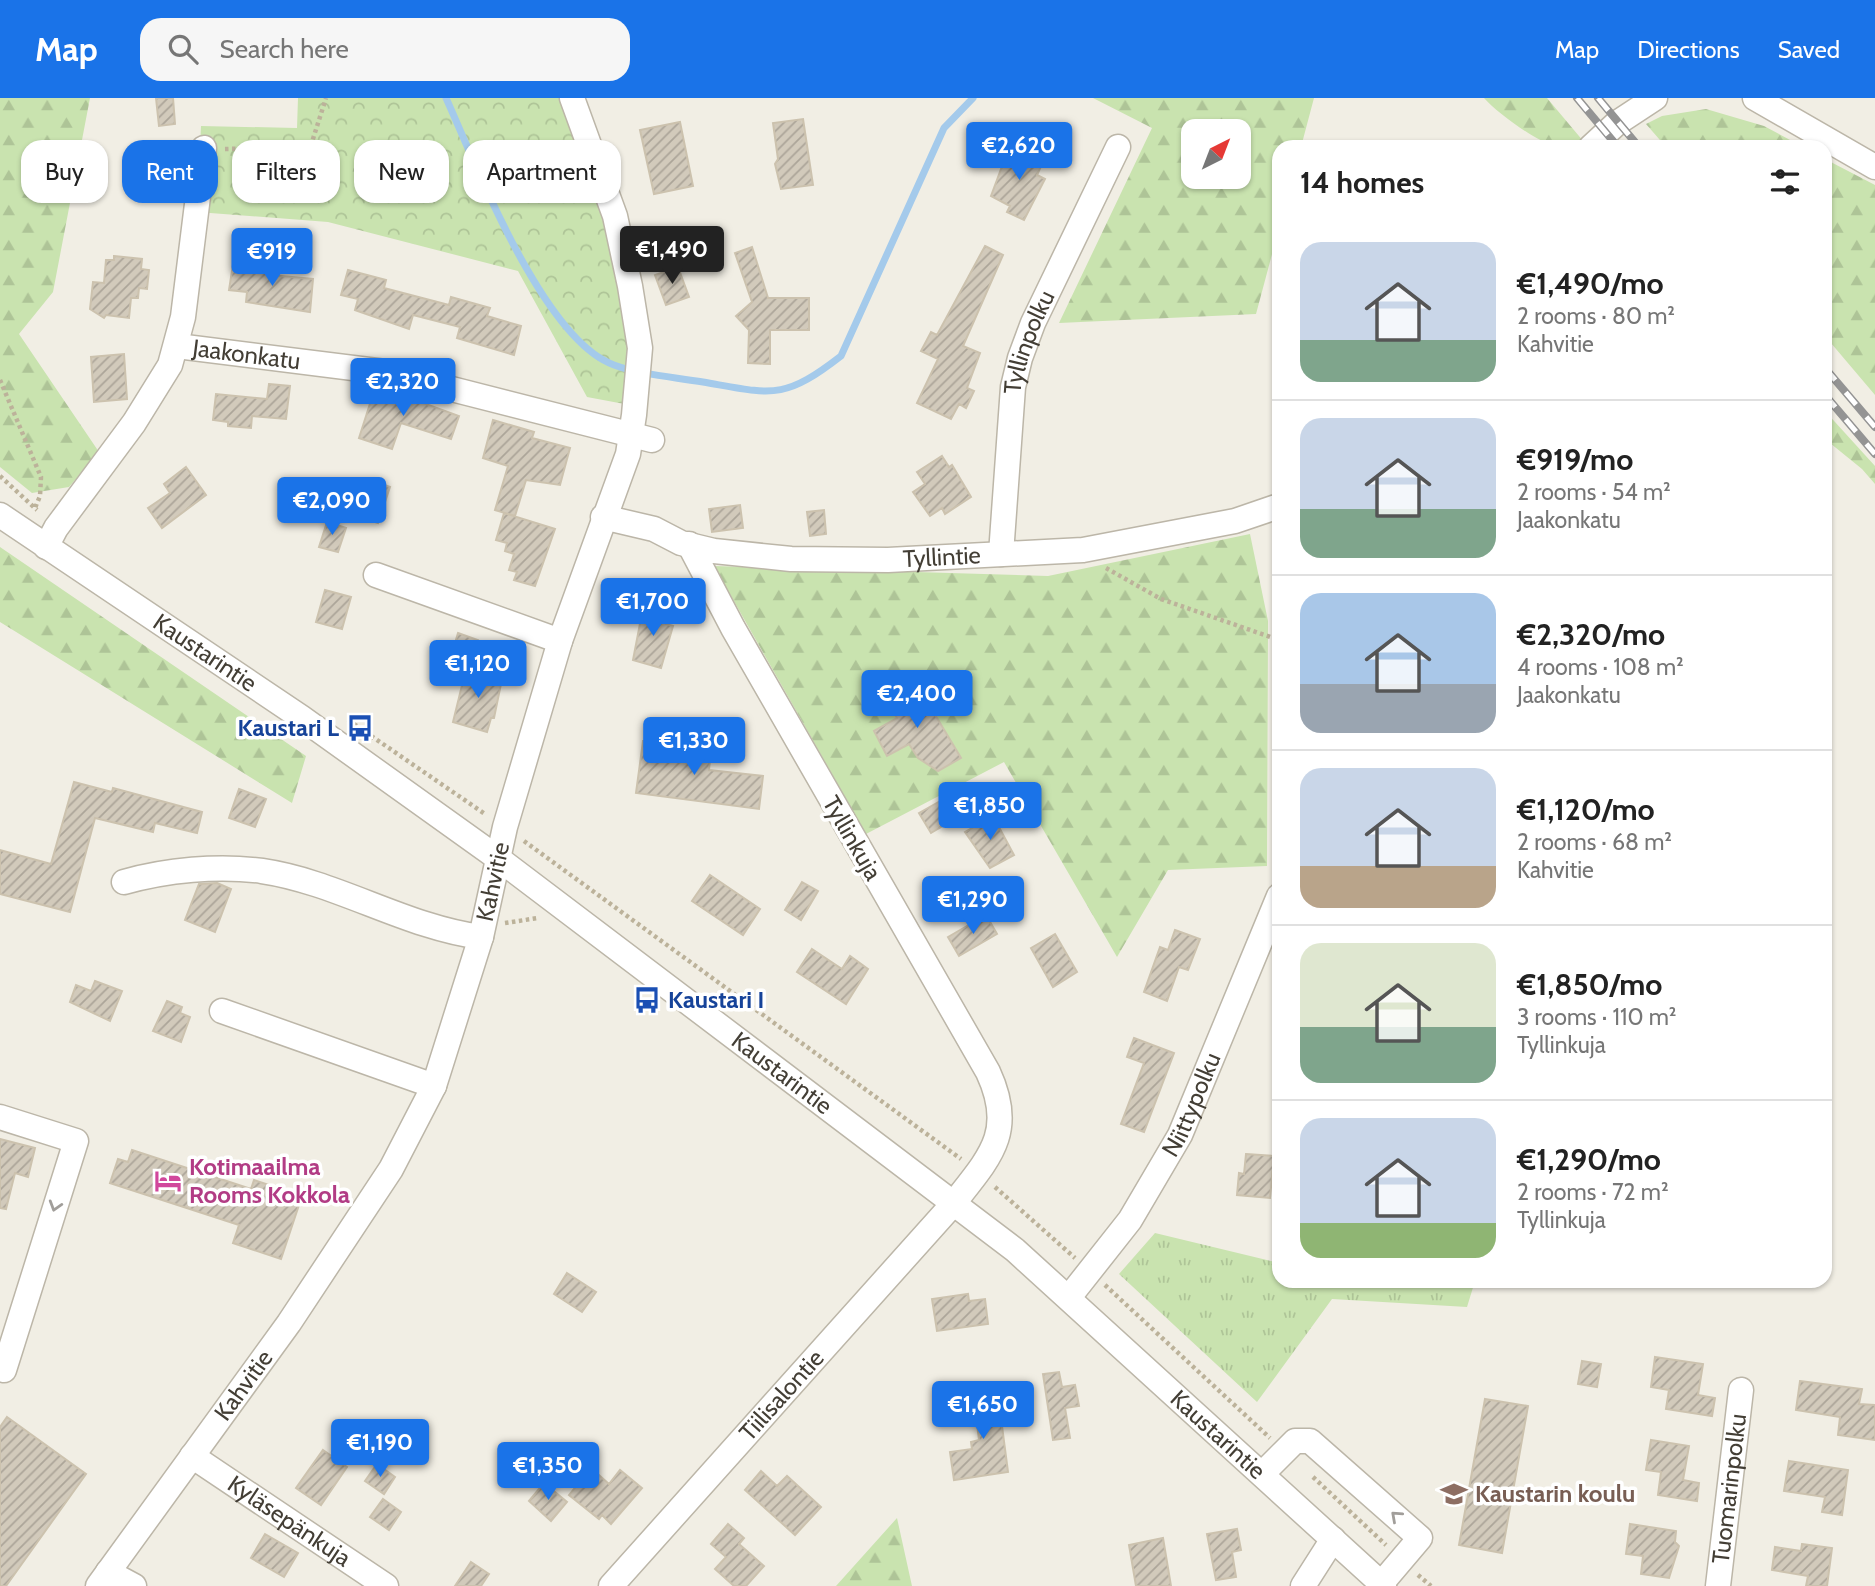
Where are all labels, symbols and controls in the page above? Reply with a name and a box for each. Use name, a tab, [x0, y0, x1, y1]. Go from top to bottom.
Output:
search box	[140, 18, 630, 81]
text: Map	[35, 29, 98, 69]
icon: search	[164, 30, 202, 68]
text: Search here	[220, 33, 349, 65]
text: Map	[1555, 35, 1599, 64]
text: Directions	[1637, 35, 1740, 64]
text: Saved	[1778, 35, 1840, 64]
north arrow	[1181, 119, 1251, 189]
map controls	[1181, 119, 1251, 189]
pin: €2,620	[962, 122, 1076, 182]
text: €2,620	[982, 131, 1056, 159]
chip: Buy	[21, 140, 108, 203]
chip: Rent	[122, 140, 218, 203]
chip: Filters	[232, 140, 340, 203]
chip: New	[354, 140, 449, 203]
chip: Apartment	[463, 140, 621, 203]
icon: filters	[1766, 163, 1804, 201]
text: 14 homes	[1300, 164, 1424, 201]
pin: €1,490	[615, 226, 729, 286]
pin: €919	[231, 228, 313, 288]
text: €1,490	[636, 235, 708, 263]
text: €919	[247, 237, 297, 265]
text: €1,490/mo	[1517, 265, 1664, 302]
icon: home	[1356, 270, 1440, 354]
street label: Tyllinpolku	[998, 285, 1061, 395]
text: 2 rooms · 80 m²	[1517, 302, 1675, 330]
text: Kahvitie	[1517, 330, 1594, 358]
street label: Jaakonkatu	[190, 333, 302, 375]
pin: €2,320	[346, 358, 460, 418]
text: €2,320	[366, 367, 440, 395]
text: €919/mo	[1517, 441, 1633, 478]
icon: home	[1356, 446, 1440, 530]
pin: €2,090	[275, 478, 389, 537]
text: 2 rooms · 54 m²	[1517, 478, 1671, 506]
text: €2,090	[293, 486, 371, 514]
text: Jaakonkatu	[1517, 506, 1621, 534]
street label: Tyllintie	[902, 540, 981, 573]
pin: €1,700	[596, 578, 710, 638]
text: €1,700	[617, 587, 689, 615]
street label: Kaustarintie	[148, 607, 263, 698]
text: €2,320/mo	[1517, 616, 1665, 653]
icon: home	[1356, 621, 1440, 705]
pin: €1,120	[421, 640, 535, 700]
text: €1,120	[445, 649, 511, 677]
text: 4 rooms · 108 m²	[1517, 653, 1684, 681]
pin: €2,400	[860, 670, 974, 730]
text: €2,400	[877, 679, 957, 707]
text: Jaakonkatu	[1517, 681, 1621, 709]
place label: Kaustari L	[238, 713, 339, 742]
bus stop icon: Kaustari L	[345, 713, 375, 743]
pin: €1,330	[637, 718, 751, 777]
text: €1,330	[659, 726, 729, 754]
pin: €1,850	[933, 782, 1047, 842]
street label: Tyllinkuja	[817, 790, 888, 886]
text: €1,850	[954, 791, 1026, 819]
text: €1,120/mo	[1517, 791, 1655, 828]
icon: home	[1356, 796, 1440, 880]
text: 2 rooms · 68 m²	[1517, 828, 1672, 856]
street label: Kahvitie	[470, 839, 515, 924]
text: Kahvitie	[1517, 856, 1594, 884]
pin: €1,290	[916, 876, 1030, 936]
text: €1,290	[938, 885, 1008, 913]
text: €1,850/mo	[1517, 966, 1662, 1003]
icon: home	[1356, 971, 1440, 1055]
bus stop icon: Kaustari I	[632, 985, 662, 1015]
place label: Kaustari I	[668, 985, 764, 1014]
text: 3 rooms · 110 m²	[1517, 1003, 1676, 1031]
street label: Kaustarintie	[726, 1026, 838, 1120]
text: Tyllinkuja	[1517, 1031, 1606, 1059]
street label: Niittypolku	[1155, 1048, 1227, 1162]
text: €1,290/mo	[1517, 1141, 1661, 1178]
icon: home	[1356, 1146, 1440, 1230]
place label: Kotimaailma Rooms Kokkola	[189, 1152, 350, 1209]
hotel icon: Kotimaailma Rooms Kokkola	[153, 1166, 183, 1196]
text: 2 rooms · 72 m²	[1517, 1178, 1669, 1206]
one-way arrow	[49, 1200, 64, 1212]
text: Tyllinkuja	[1517, 1206, 1606, 1234]
street label: Tiilisalontie	[733, 1343, 830, 1447]
street label: Kahvitie	[208, 1344, 279, 1426]
pin: €1,650	[926, 1382, 1040, 1441]
street label: Kaustarintie	[1165, 1384, 1272, 1485]
text: €1,650	[948, 1390, 1018, 1418]
street label: Tuomarinpolku	[1706, 1412, 1752, 1565]
pin: €1,190	[323, 1420, 437, 1479]
text: €1,190	[347, 1428, 413, 1456]
pin: €1,350	[491, 1442, 605, 1502]
text: €1,350	[513, 1451, 583, 1479]
street label: Kyläsepänkuja	[222, 1469, 357, 1573]
school or university icon: Kaustarin koulu	[1439, 1479, 1469, 1509]
place label: Kaustarin koulu	[1475, 1479, 1635, 1508]
one-way arrow	[1391, 1512, 1404, 1525]

